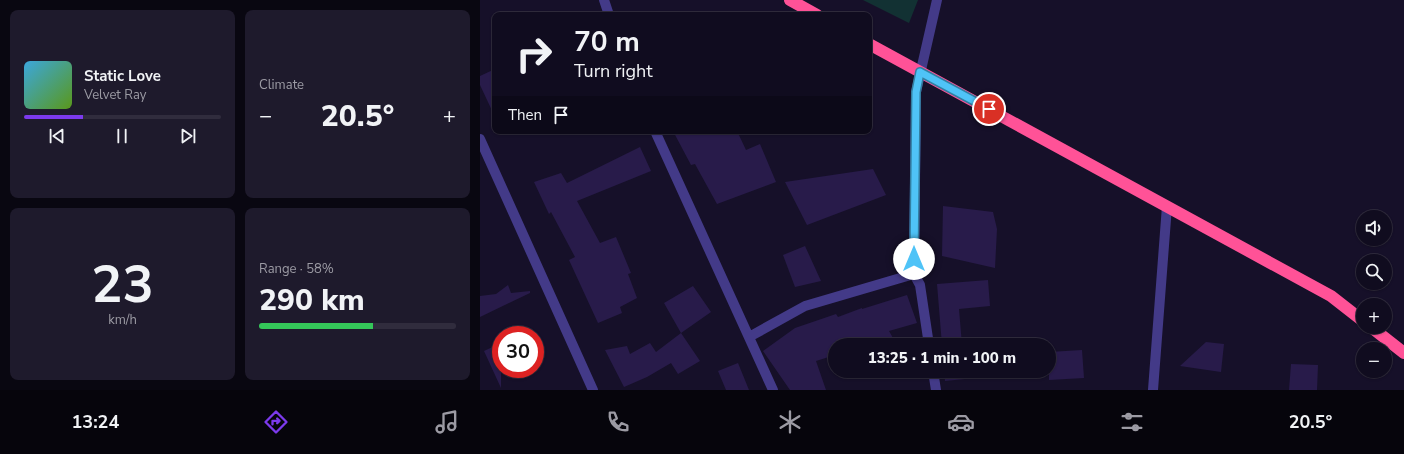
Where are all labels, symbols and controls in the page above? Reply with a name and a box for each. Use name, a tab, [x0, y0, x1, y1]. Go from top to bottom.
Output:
text: 70 m	[574, 23, 640, 61]
icon: right	[508, 28, 560, 80]
text: Turn right	[574, 59, 653, 83]
text: Static Love	[84, 66, 161, 86]
text: Climate	[259, 76, 304, 94]
text: Velvet Ray	[84, 86, 146, 104]
pin	[972, 92, 1006, 126]
text: 20.5°	[321, 96, 394, 137]
icon: arrive	[978, 98, 1000, 120]
text: −	[259, 101, 272, 131]
text: +	[443, 101, 456, 131]
icon: arrive	[550, 104, 572, 126]
text: Then	[508, 105, 542, 125]
icon: previous	[46, 125, 68, 147]
icon: pause	[111, 125, 133, 147]
icon: next	[177, 125, 199, 147]
map controls	[1356, 210, 1392, 378]
button: sound	[1356, 210, 1392, 246]
position arrow	[893, 238, 935, 280]
text: 23	[91, 249, 154, 320]
button: search	[1356, 254, 1392, 290]
text: Range · 58%	[259, 260, 334, 278]
text: 290 km	[259, 280, 365, 321]
button: +	[1356, 298, 1392, 334]
text: km/h	[108, 311, 137, 329]
speed limit sign: 30	[492, 326, 544, 378]
button: −	[1356, 342, 1392, 378]
text: 13:25 · 1 min · 100 m	[868, 348, 1016, 368]
icon: directions	[262, 408, 290, 436]
icon: music	[433, 408, 461, 436]
icon: phone	[604, 408, 632, 436]
icon: climate	[776, 408, 804, 436]
icon: car	[947, 408, 975, 436]
icon: filters	[1118, 408, 1146, 436]
text: 13:24	[72, 410, 119, 434]
text: 20.5°	[1289, 410, 1332, 434]

